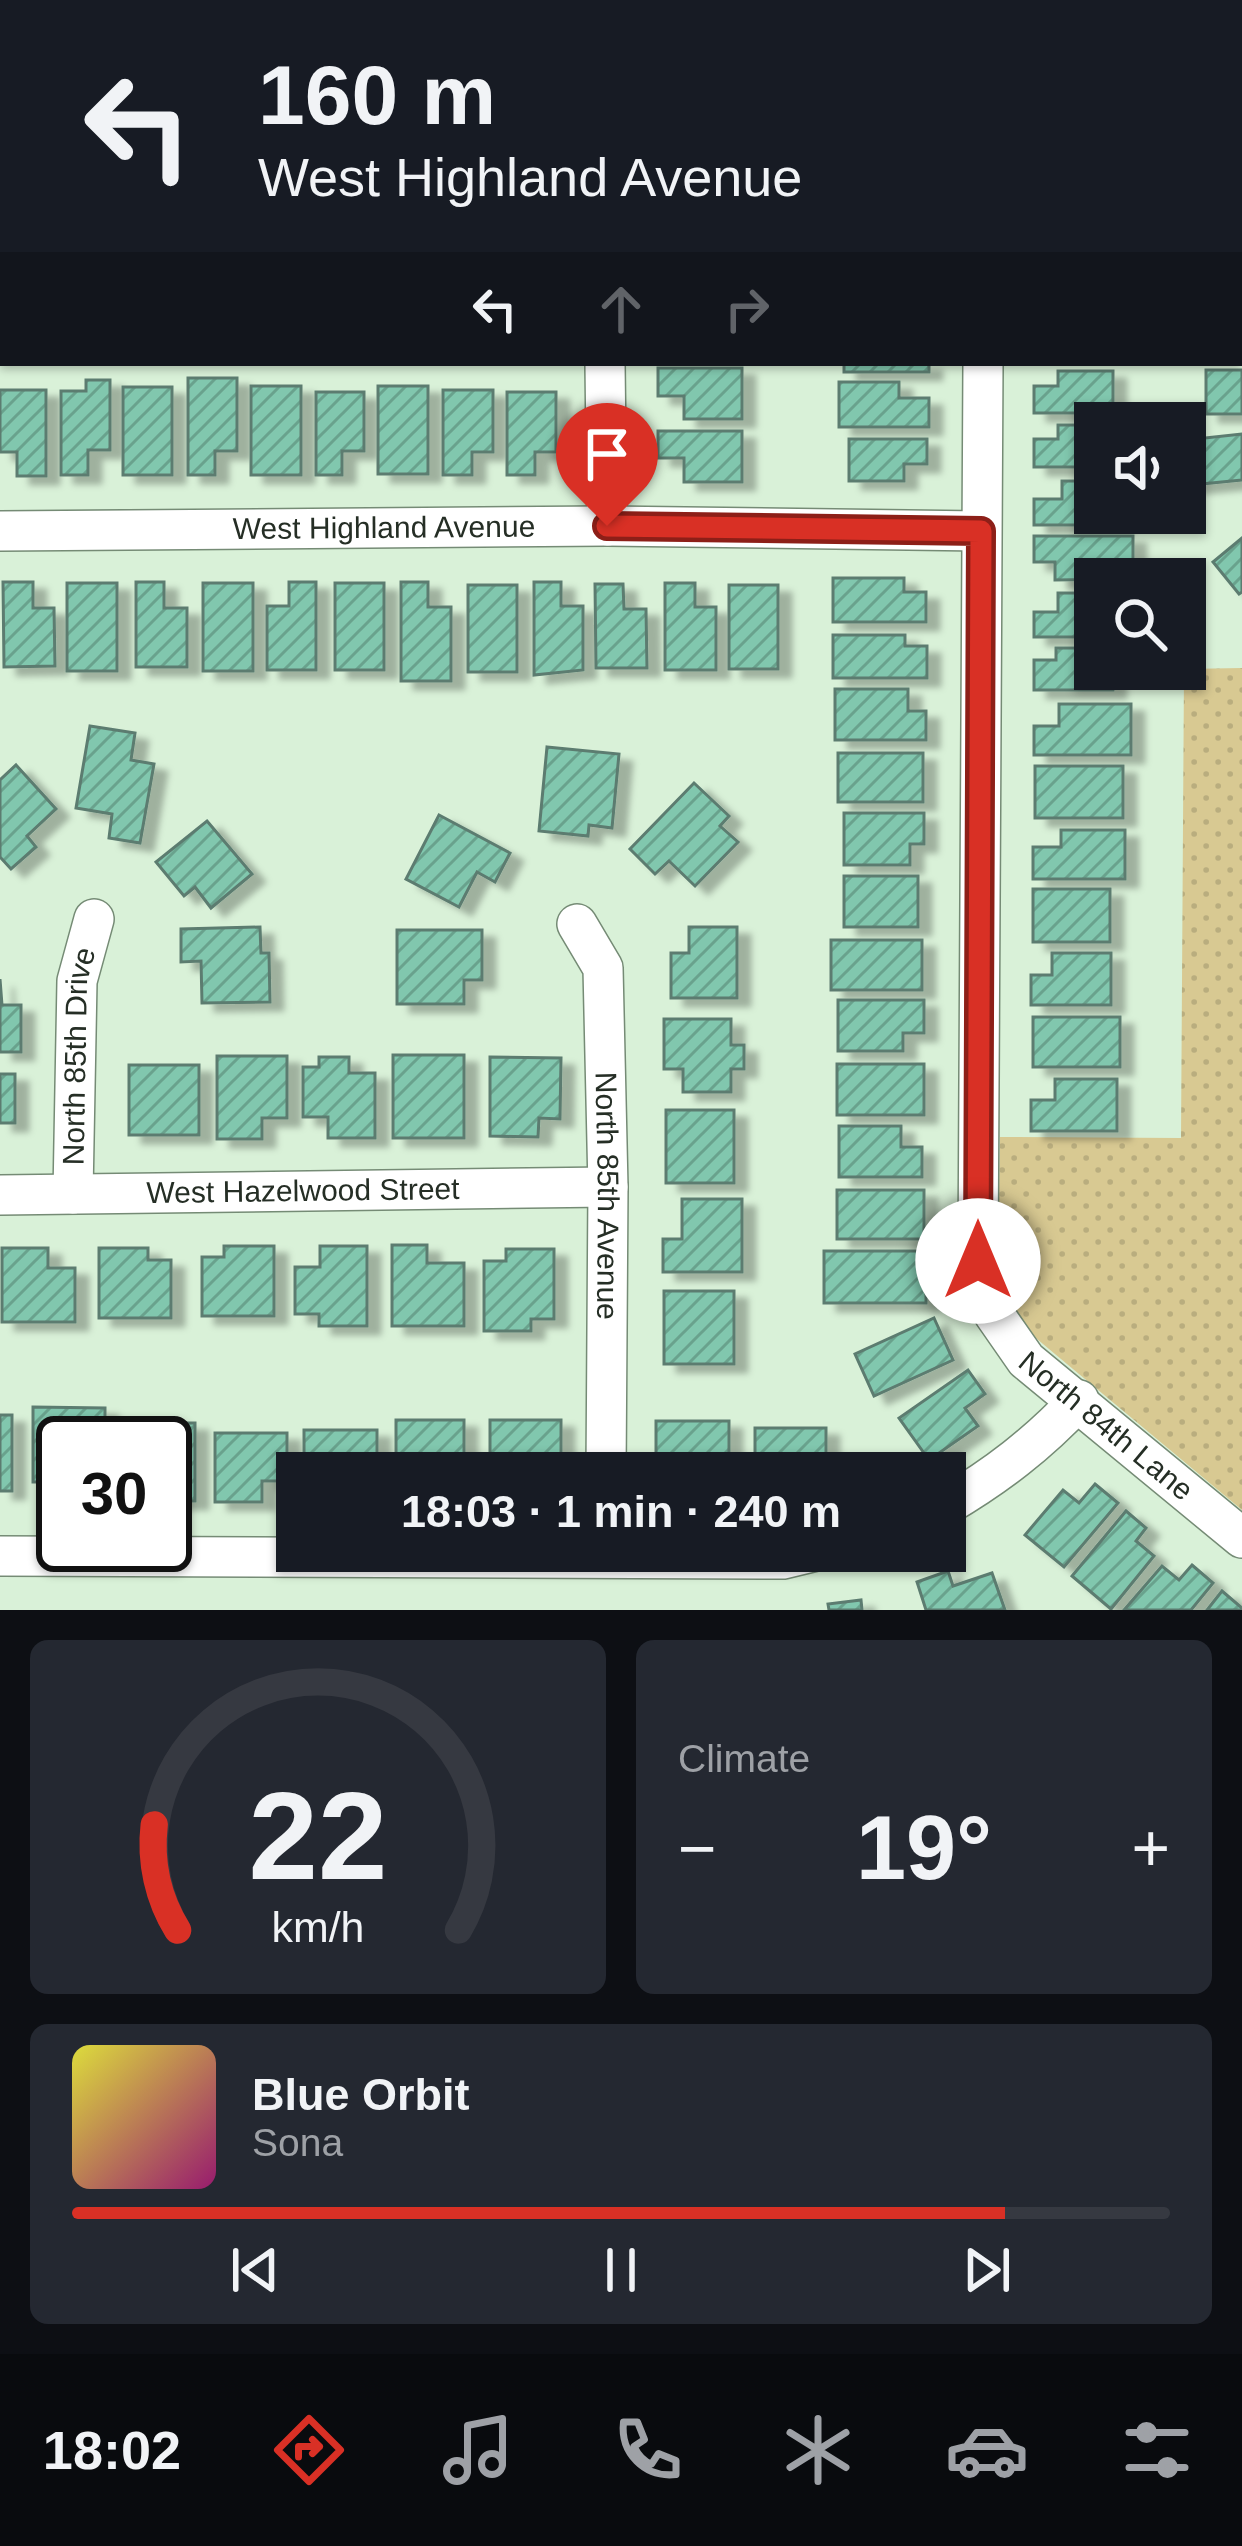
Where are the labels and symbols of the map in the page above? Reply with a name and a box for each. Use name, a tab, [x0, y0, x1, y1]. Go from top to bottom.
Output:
pin	[556, 403, 658, 526]
street label: West Highland Avenue	[233, 510, 535, 545]
street label: North 85th Drive	[57, 944, 101, 1166]
street label: North 85th Avenue	[589, 1071, 625, 1320]
street label: West Hazelwood Street	[146, 1172, 460, 1209]
position arrow	[915, 1198, 1041, 1324]
street label: North 84th Lane	[1013, 1344, 1200, 1507]
speed limit sign: 30	[36, 1416, 192, 1572]

